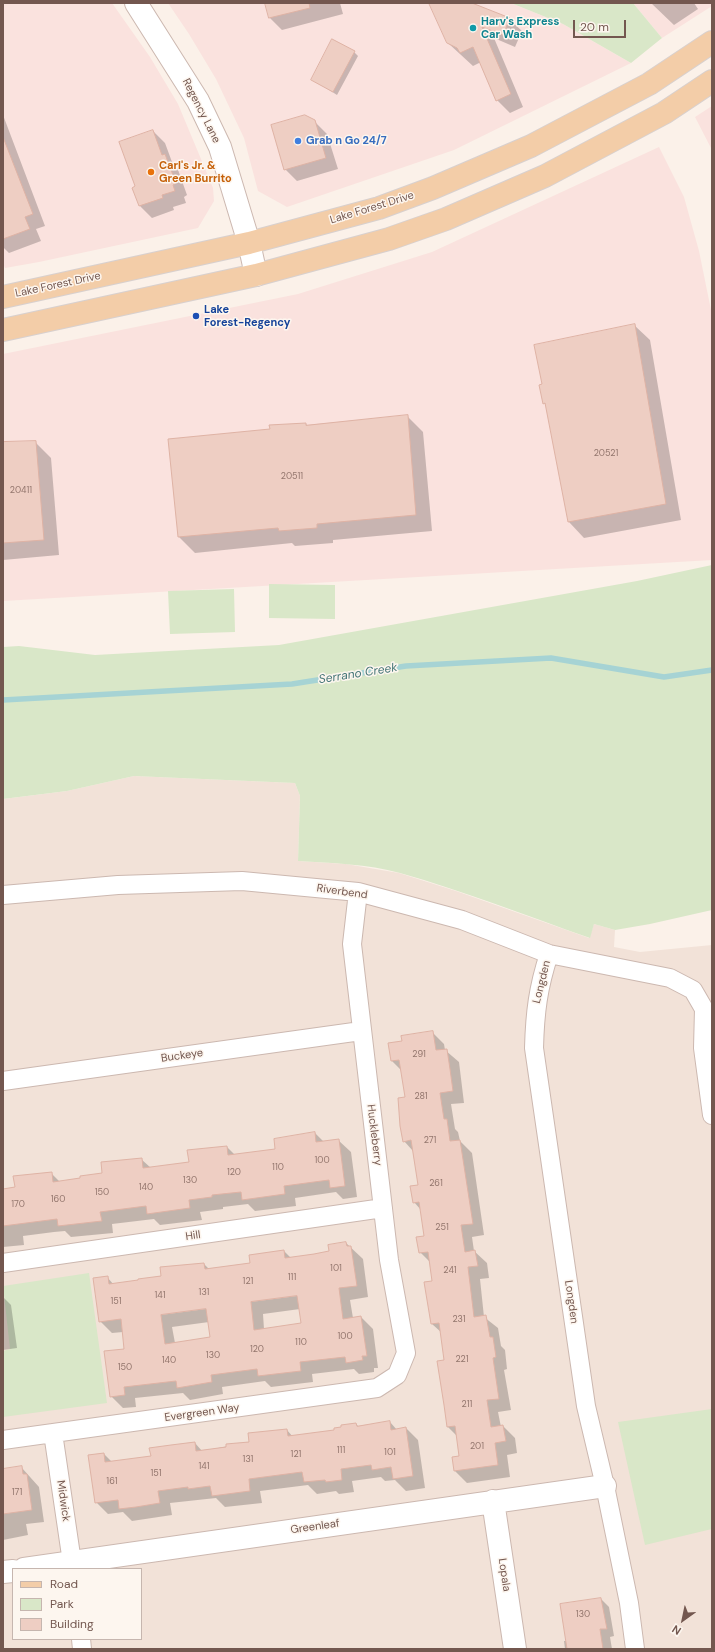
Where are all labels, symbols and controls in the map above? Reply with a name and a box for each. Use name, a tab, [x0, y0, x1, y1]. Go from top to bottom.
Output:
scale bar	[575, 12, 628, 38]
place label: Harv's Express Car Wash	[481, 15, 559, 41]
text: 20 m	[580, 19, 609, 35]
marker: Harv's Express Car Wash	[468, 23, 478, 33]
street label: Regency Lane	[179, 77, 223, 145]
place label: Grab n Go 24/7	[306, 134, 387, 148]
marker: Grab n Go 24/7	[293, 136, 303, 146]
place label: Carl's Jr. & Green Burrito	[159, 159, 232, 185]
marker: Carl's Jr. & Green Burrito	[146, 167, 156, 177]
street label: Lake Forest Drive	[328, 189, 416, 227]
street label: Lake Forest Drive	[14, 270, 102, 300]
place label: Lake Forest-Regency	[204, 303, 291, 329]
marker: Lake Forest-Regency	[191, 311, 201, 321]
house number: 20521	[594, 449, 618, 459]
house number: 20511	[281, 472, 303, 482]
house number: 20411	[10, 486, 32, 496]
water label: Serrano Creek	[318, 661, 398, 687]
street label: Riverbend	[316, 882, 368, 902]
street label: Longden	[530, 959, 554, 1005]
street label: Buckeye	[160, 1047, 204, 1065]
house number: 291	[412, 1050, 426, 1060]
house number: 281	[414, 1092, 428, 1102]
street label: Huckleberry	[364, 1104, 384, 1166]
house number: 271	[424, 1136, 436, 1146]
house number: 100	[314, 1156, 330, 1166]
house number: 110	[272, 1163, 284, 1173]
house number: 120	[227, 1168, 241, 1178]
house number: 130	[183, 1176, 197, 1186]
house number: 261	[429, 1179, 443, 1189]
house number: 140	[139, 1183, 153, 1193]
house number: 150	[95, 1188, 109, 1198]
house number: 160	[51, 1195, 65, 1205]
house number: 170	[11, 1200, 25, 1210]
house number: 251	[435, 1223, 449, 1233]
street label: Hill	[185, 1228, 201, 1244]
house number: 101	[330, 1264, 342, 1274]
house number: 241	[443, 1266, 457, 1276]
house number: 111	[288, 1273, 296, 1283]
house number: 121	[243, 1277, 253, 1287]
street label: Longden	[561, 1279, 581, 1325]
house number: 131	[199, 1288, 209, 1298]
house number: 141	[154, 1291, 166, 1301]
house number: 151	[110, 1297, 122, 1307]
house number: 231	[452, 1315, 466, 1325]
house number: 100	[337, 1332, 353, 1342]
house number: 110	[295, 1338, 307, 1348]
house number: 120	[250, 1345, 264, 1355]
house number: 130	[206, 1351, 220, 1361]
house number: 221	[455, 1355, 469, 1365]
house number: 140	[162, 1356, 176, 1366]
house number: 150	[118, 1363, 132, 1373]
house number: 211	[462, 1400, 472, 1410]
street label: Evergreen Way	[164, 1401, 240, 1425]
house number: 201	[470, 1442, 484, 1452]
house number: 111	[337, 1446, 345, 1456]
house number: 101	[384, 1448, 396, 1458]
house number: 121	[291, 1450, 301, 1460]
house number: 131	[243, 1455, 253, 1465]
house number: 141	[198, 1462, 210, 1472]
house number: 151	[150, 1469, 162, 1479]
house number: 161	[106, 1477, 118, 1487]
street label: Midwick	[54, 1479, 72, 1523]
house number: 171	[12, 1488, 22, 1498]
street label: Greenleaf	[290, 1517, 340, 1537]
street label: Lopala	[495, 1558, 513, 1592]
legend	[12, 1568, 142, 1640]
text: Road	[50, 1576, 78, 1592]
text: Park	[50, 1596, 74, 1612]
north arrow	[663, 1600, 703, 1640]
house number: 130	[576, 1610, 590, 1620]
text: Building	[50, 1616, 94, 1632]
text: N	[669, 1622, 684, 1638]

